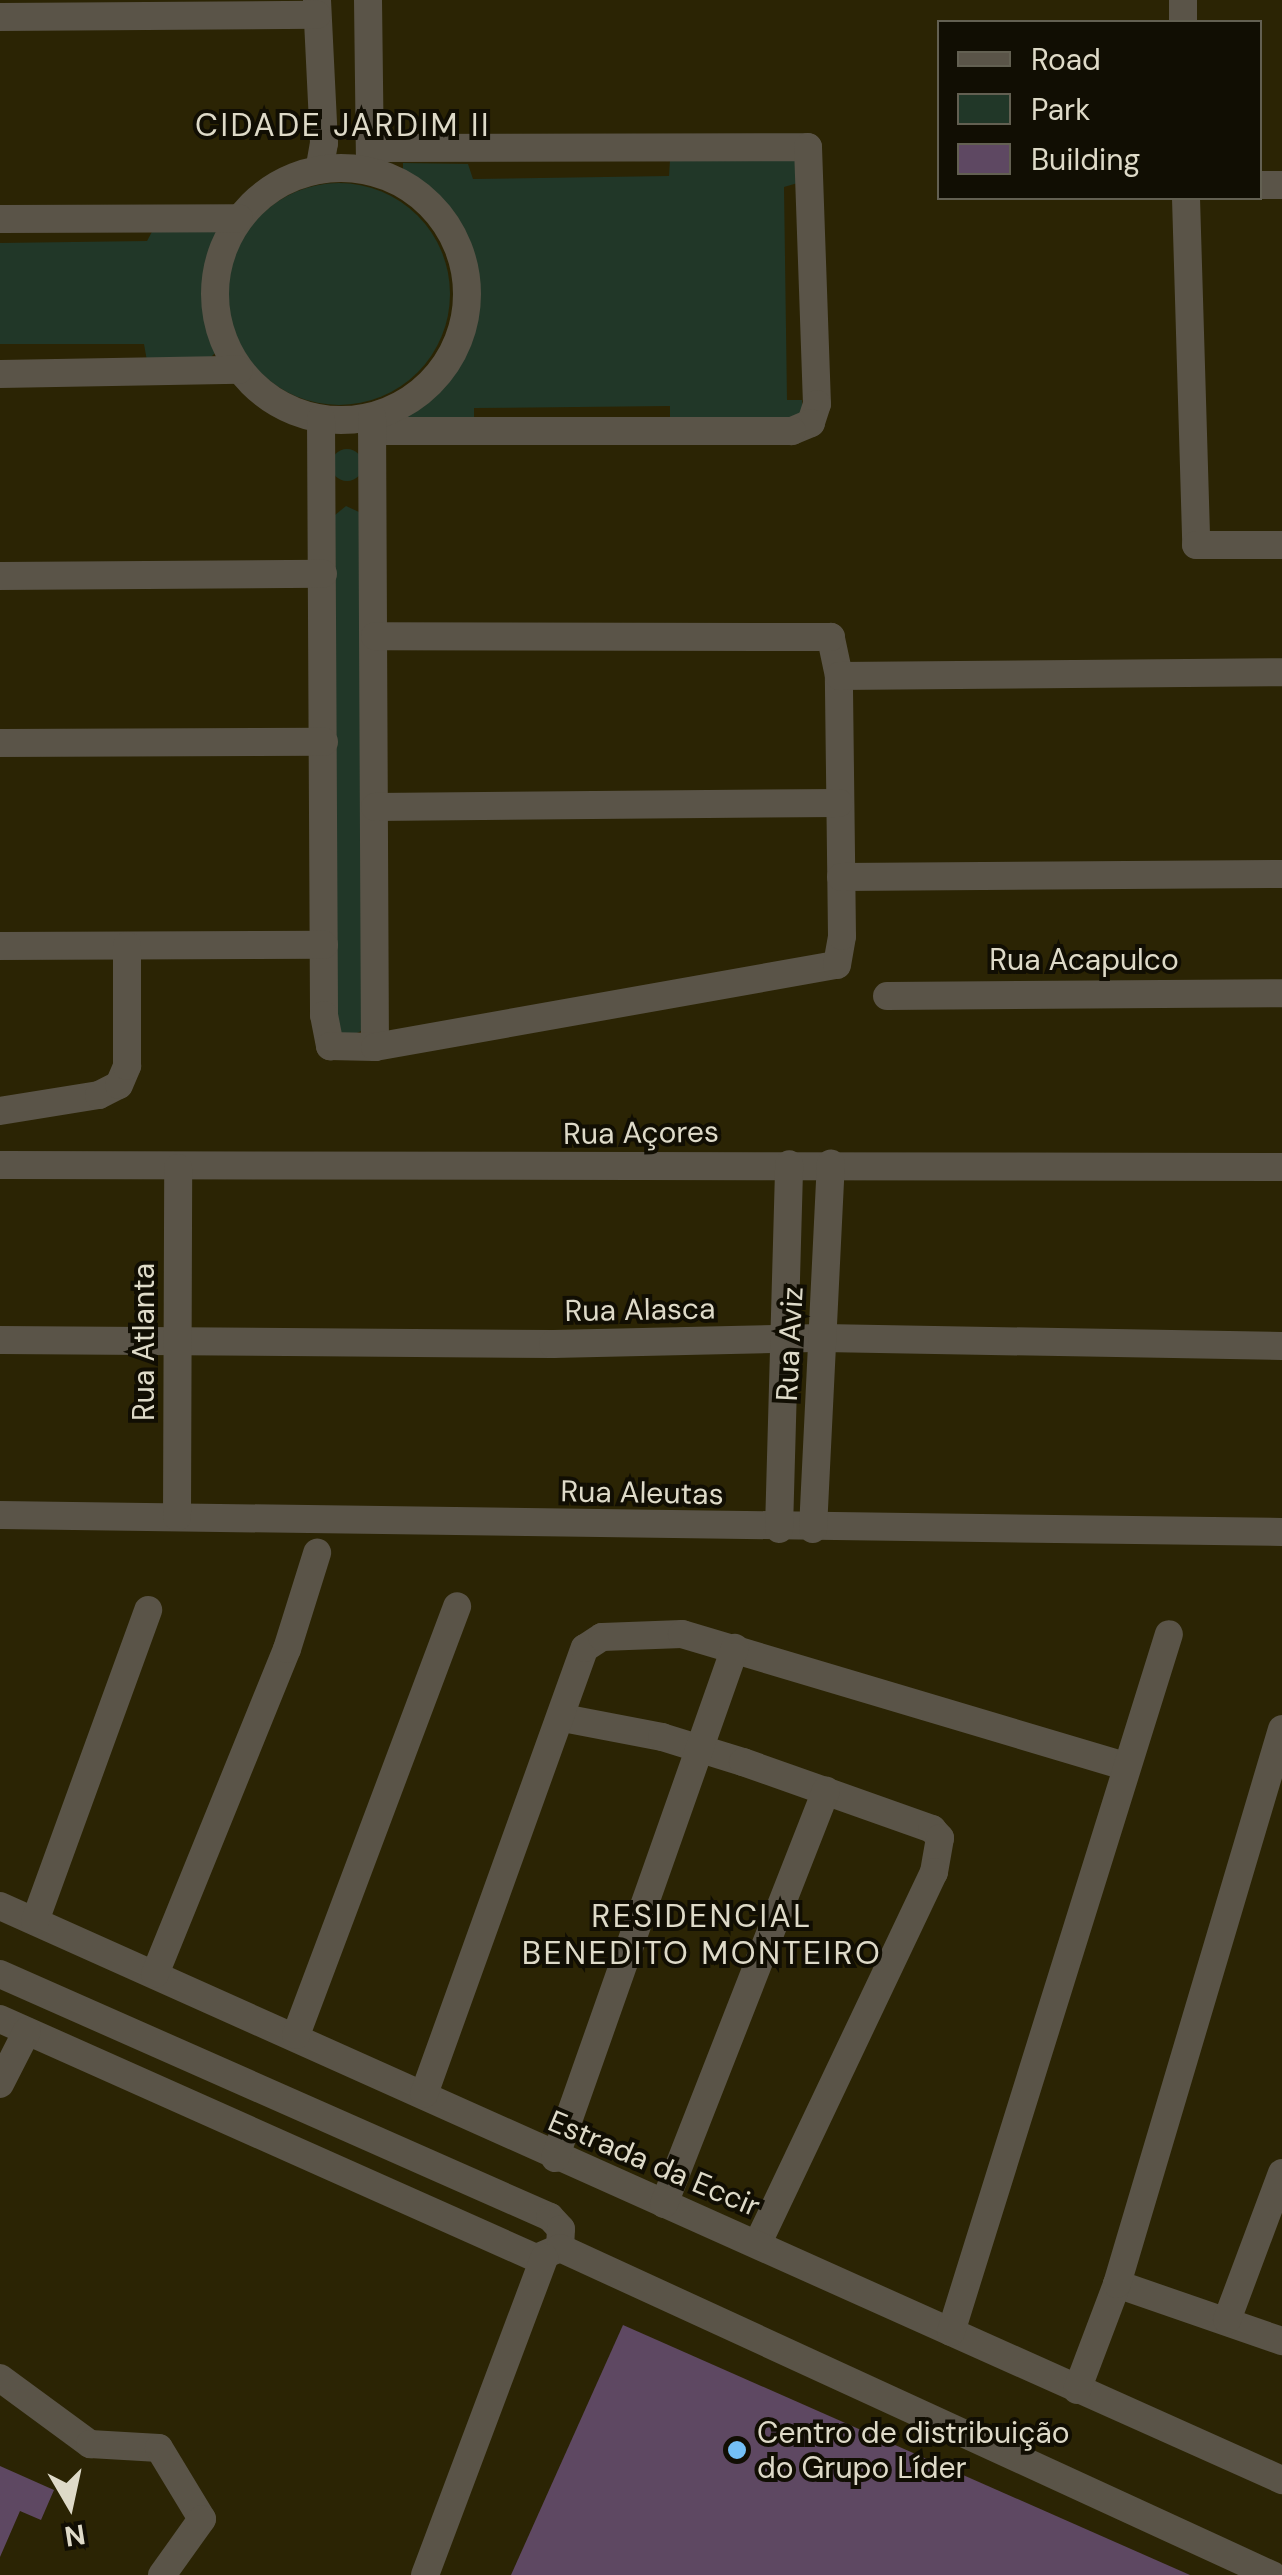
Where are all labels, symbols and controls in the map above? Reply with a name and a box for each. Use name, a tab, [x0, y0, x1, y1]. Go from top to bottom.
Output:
legend	[937, 20, 1262, 200]
text: Road	[1031, 40, 1101, 79]
text: Park	[1031, 90, 1090, 129]
district label: CIDADE JARDIM II	[195, 106, 491, 144]
text: Building	[1031, 140, 1140, 179]
street label: Rua Acapulco	[989, 942, 1179, 978]
street label: Rua Açores	[563, 1114, 719, 1152]
street label: Rua Atlanta	[126, 1263, 162, 1421]
street label: Rua Aviz	[769, 1286, 811, 1402]
street label: Rua Alasca	[564, 1291, 716, 1329]
street label: Rua Aleutas	[560, 1474, 724, 1512]
district label: RESIDENCIAL BENEDITO MONTEIRO	[522, 1898, 882, 1973]
street label: Estrada da Eccir	[543, 2103, 765, 2225]
place label: Centro de distribuição do Grupo Líder	[757, 2415, 1070, 2486]
marker: Centro de distribuição do Grupo Líder	[726, 2439, 748, 2461]
north arrow	[20, 2455, 120, 2555]
text: N	[62, 2515, 88, 2555]

